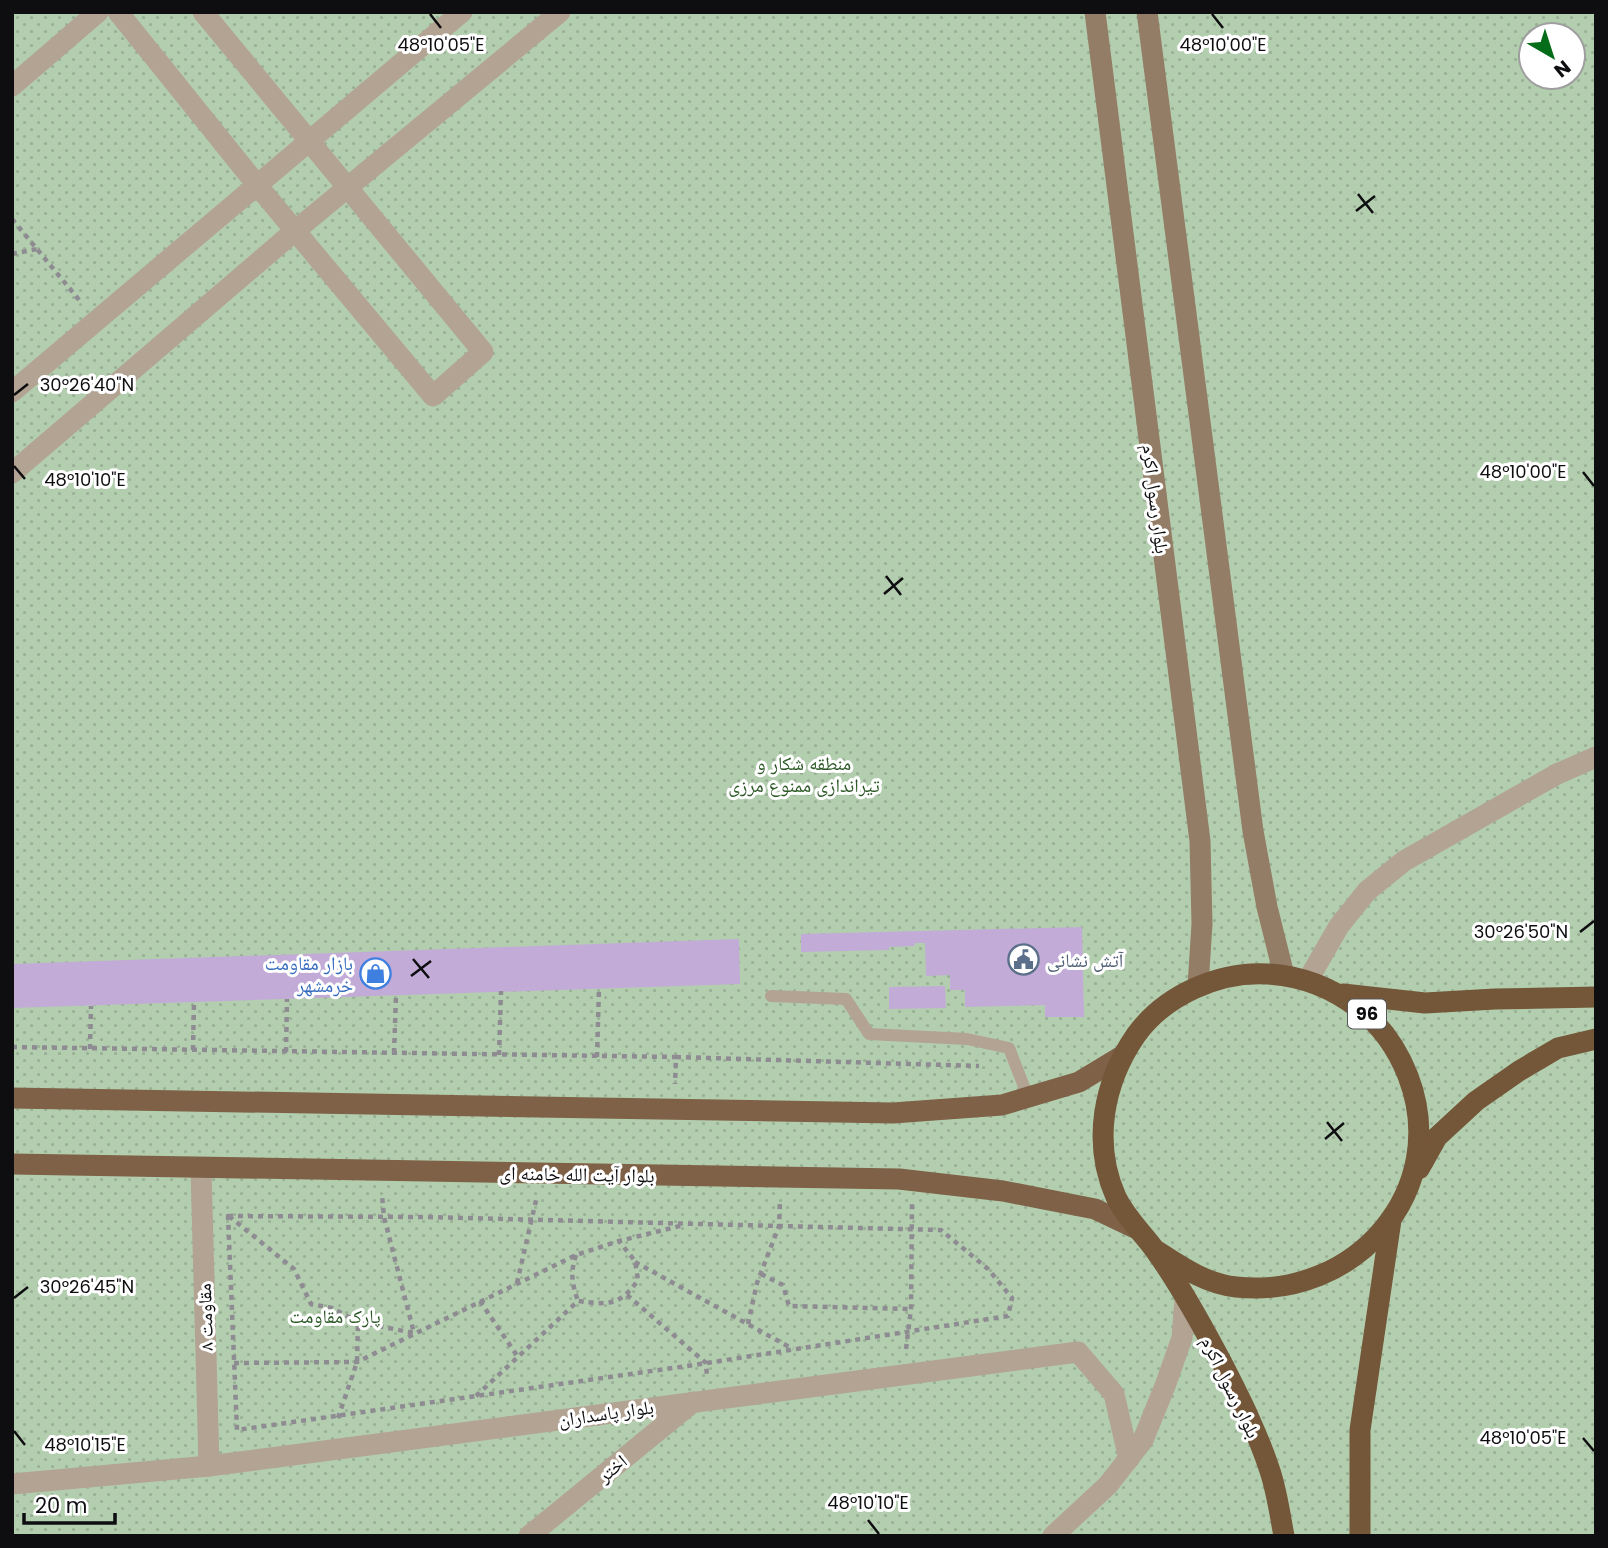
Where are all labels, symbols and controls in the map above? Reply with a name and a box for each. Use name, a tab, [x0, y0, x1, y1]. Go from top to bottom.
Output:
north arrow	[1517, 21, 1587, 91]
text: 48°10'05"E	[397, 32, 485, 57]
text: 48°10'00"E	[1179, 32, 1267, 57]
text: N	[1548, 54, 1576, 84]
text: 30°26'40"N	[40, 372, 134, 397]
street label: بلوار رسول اکرم	[1135, 443, 1176, 555]
text: 48°10'00"E	[1479, 459, 1567, 484]
text: 48°10'10"E	[44, 467, 126, 492]
park label: منطقه شکار و تیراندازی ممنوع مرزی	[728, 750, 880, 799]
text: 30°26'50"N	[1474, 919, 1568, 944]
public building icon: آتش نشانی	[1007, 943, 1041, 977]
place label: آتش نشانی	[1047, 947, 1125, 974]
place label: بازار مقاومت خرمشهر	[265, 950, 353, 999]
shop icon: بازار مقاومت خرمشهر	[359, 957, 393, 991]
road number: 96	[1348, 1000, 1386, 1028]
street label: بلوار آیت الله خامنه ای	[499, 1160, 655, 1189]
text: 30°26'45"N	[40, 1274, 134, 1299]
street label: مقاومت ۸	[191, 1283, 220, 1351]
park label: پارک مقاومت	[289, 1303, 381, 1330]
street label: بلوار رسول اکرم	[1194, 1332, 1267, 1443]
street label: بلوار پاسداران	[557, 1393, 656, 1434]
text: 48°10'05"E	[1479, 1425, 1567, 1450]
text: 48°10'15"E	[44, 1432, 126, 1457]
street label: اختر	[591, 1448, 633, 1489]
scale bar	[24, 1482, 116, 1526]
text: 48°10'10"E	[827, 1490, 909, 1515]
text: 20 m	[35, 1491, 88, 1520]

